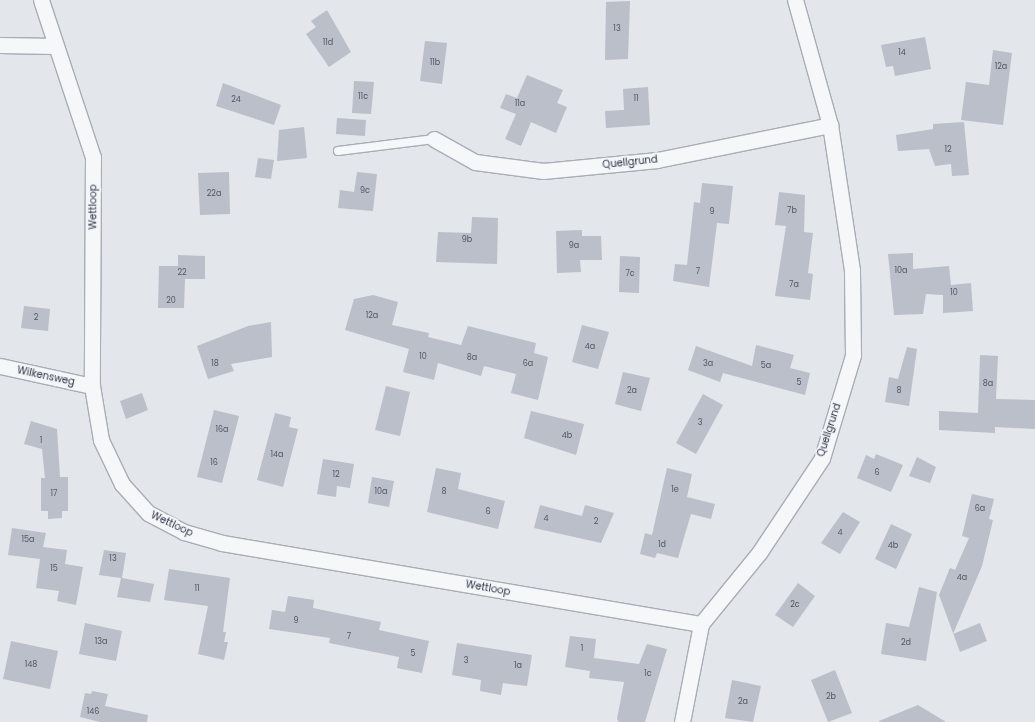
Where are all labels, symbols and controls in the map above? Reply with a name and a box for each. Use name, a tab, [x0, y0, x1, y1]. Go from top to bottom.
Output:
house number: 13	[613, 24, 621, 34]
house number: 11d	[323, 38, 333, 48]
house number: 14	[898, 48, 906, 58]
house number: 11b	[430, 58, 440, 68]
house number: 12a	[995, 62, 1007, 72]
house number: 11c	[358, 92, 368, 102]
house number: 11	[633, 94, 639, 104]
house number: 24	[231, 95, 241, 105]
house number: 11a	[515, 99, 525, 109]
house number: 12	[944, 145, 952, 155]
street label: Quellgrund	[602, 153, 658, 171]
street label: Wettloop	[87, 184, 99, 230]
house number: 9c	[360, 186, 370, 196]
house number: 22a	[207, 189, 221, 199]
house number: 7b	[787, 206, 797, 216]
house number: 9	[709, 207, 715, 217]
house number: 9b	[462, 235, 472, 245]
house number: 9a	[569, 241, 579, 251]
house number: 10a	[895, 266, 907, 276]
house number: 7	[696, 267, 700, 277]
house number: 22	[177, 268, 187, 278]
house number: 7c	[625, 269, 635, 279]
house number: 7a	[789, 280, 799, 290]
house number: 10	[950, 288, 958, 298]
house number: 20	[166, 296, 176, 306]
house number: 12a	[366, 311, 378, 321]
house number: 2	[34, 313, 38, 323]
house number: 4a	[585, 342, 595, 352]
house number: 10	[419, 352, 427, 362]
house number: 8a	[467, 353, 477, 363]
house number: 18	[211, 359, 219, 369]
house number: 6a	[523, 359, 533, 369]
house number: 3a	[703, 359, 713, 369]
house number: 5a	[761, 361, 771, 371]
street label: Wilkensweg	[16, 364, 76, 388]
house number: 5	[796, 378, 802, 388]
house number: 8a	[983, 379, 993, 389]
house number: 2a	[627, 386, 637, 396]
house number: 8	[896, 386, 902, 396]
street label: Quellgrund	[815, 402, 843, 458]
house number: 3	[698, 418, 702, 428]
house number: 16a	[215, 425, 229, 435]
house number: 4b	[562, 431, 572, 441]
house number: 1	[40, 436, 42, 446]
house number: 14a	[271, 450, 283, 460]
house number: 16	[210, 458, 218, 468]
house number: 6	[874, 468, 880, 478]
house number: 12	[332, 470, 340, 480]
house number: 1e	[671, 485, 679, 495]
house number: 10a	[375, 487, 387, 497]
house number: 8	[441, 487, 447, 497]
house number: 17	[51, 489, 57, 499]
house number: 6a	[975, 504, 985, 514]
house number: 6	[485, 507, 491, 517]
street label: Wettloop	[149, 509, 195, 539]
house number: 4	[543, 514, 549, 524]
house number: 2	[594, 517, 598, 527]
house number: 4	[837, 528, 843, 538]
house number: 15a	[22, 535, 34, 545]
house number: 1d	[658, 540, 666, 550]
house number: 4b	[888, 541, 898, 551]
house number: 13	[109, 554, 117, 564]
house number: 15	[50, 564, 58, 574]
house number: 4a	[957, 573, 967, 583]
street label: Wettloop	[465, 578, 511, 598]
house number: 11	[194, 584, 200, 594]
house number: 2c	[790, 600, 800, 610]
house number: 9	[293, 616, 299, 626]
house number: 7	[347, 632, 351, 642]
house number: 13a	[95, 637, 107, 647]
house number: 2d	[901, 638, 911, 648]
house number: 1	[581, 644, 583, 654]
house number: 5	[410, 649, 416, 659]
house number: 3	[464, 656, 468, 666]
house number: 148	[25, 660, 37, 670]
house number: 1a	[514, 661, 522, 671]
house number: 1c	[644, 669, 652, 679]
house number: 2b	[826, 692, 836, 702]
house number: 2a	[738, 697, 748, 707]
house number: 146	[87, 707, 99, 717]

